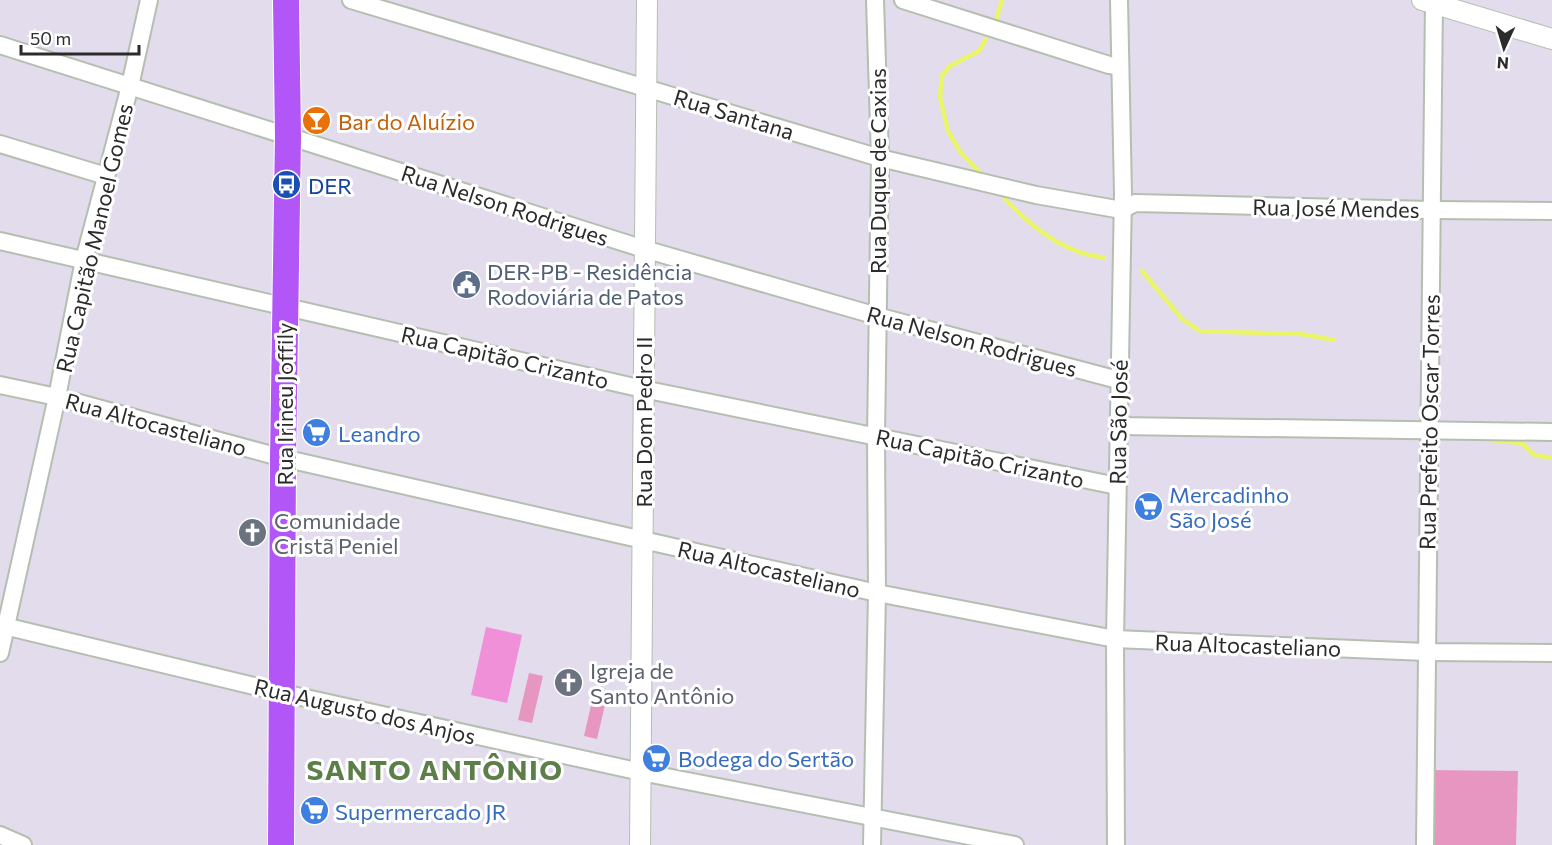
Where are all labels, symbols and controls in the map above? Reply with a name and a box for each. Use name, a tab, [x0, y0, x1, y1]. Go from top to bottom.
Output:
scale bar	[21, 18, 140, 56]
north arrow	[1474, 18, 1534, 78]
text: 50 m	[30, 27, 71, 49]
text: N	[1496, 54, 1510, 73]
street label: Rua Duque de Caxias	[864, 68, 891, 274]
street label: Rua Santana	[671, 83, 797, 145]
street label: Rua Capitão Manoel Gomes	[50, 101, 138, 375]
bar icon: Bar do Aluízio	[301, 105, 333, 137]
place label: Bar do Aluízio	[338, 108, 475, 135]
street label: Rua Nelson Rodrigues	[398, 159, 612, 251]
bus stop icon: DER	[271, 169, 303, 201]
place label: DER	[308, 172, 352, 199]
street label: Rua José Mendes	[1252, 193, 1420, 223]
place label: DER-PB - Residência Rodoviária de Patos	[487, 258, 692, 310]
public building icon: DER-PB - Residência Rodoviária de Patos	[450, 268, 482, 300]
street label: Rua Prefeito Oscar Torres	[1413, 294, 1445, 550]
street label: Rua Nelson Rodrigues	[864, 300, 1080, 382]
street label: Rua Capitão Crizanto	[399, 320, 611, 394]
street label: Rua Irineu Joffily	[271, 323, 298, 485]
street label: Rua Dom Pedro II	[630, 336, 657, 508]
street label: Rua São José	[1103, 359, 1133, 485]
street label: Rua Altocasteliano	[62, 387, 250, 461]
supermarket icon: Leandro	[301, 417, 333, 449]
place label: Leandro	[338, 420, 421, 447]
street label: Rua Capitão Crizanto	[873, 423, 1087, 493]
place label: Mercadinho São José	[1169, 481, 1289, 533]
supermarket icon: Mercadinho São José	[1132, 491, 1164, 523]
place label: Comunidade Cristã Peniel	[274, 507, 400, 559]
church icon: Comunidade Cristã Peniel	[237, 517, 269, 549]
street label: Rua Altocasteliano	[675, 535, 863, 603]
street label: Rua Altocasteliano	[1154, 628, 1342, 662]
place label: Igreja de Santo Antônio	[590, 657, 734, 709]
church icon: Igreja de Santo Antônio	[553, 667, 585, 699]
street label: Rua Augusto dos Anjos	[252, 672, 478, 750]
supermarket icon: Bodega do Sertão	[641, 742, 673, 774]
place label: Bodega do Sertão	[678, 745, 854, 772]
district label: SANTO ANTÔNIO	[306, 752, 564, 786]
supermarket icon: Supermercado JR	[298, 795, 330, 827]
place label: Supermercado JR	[335, 798, 507, 825]

